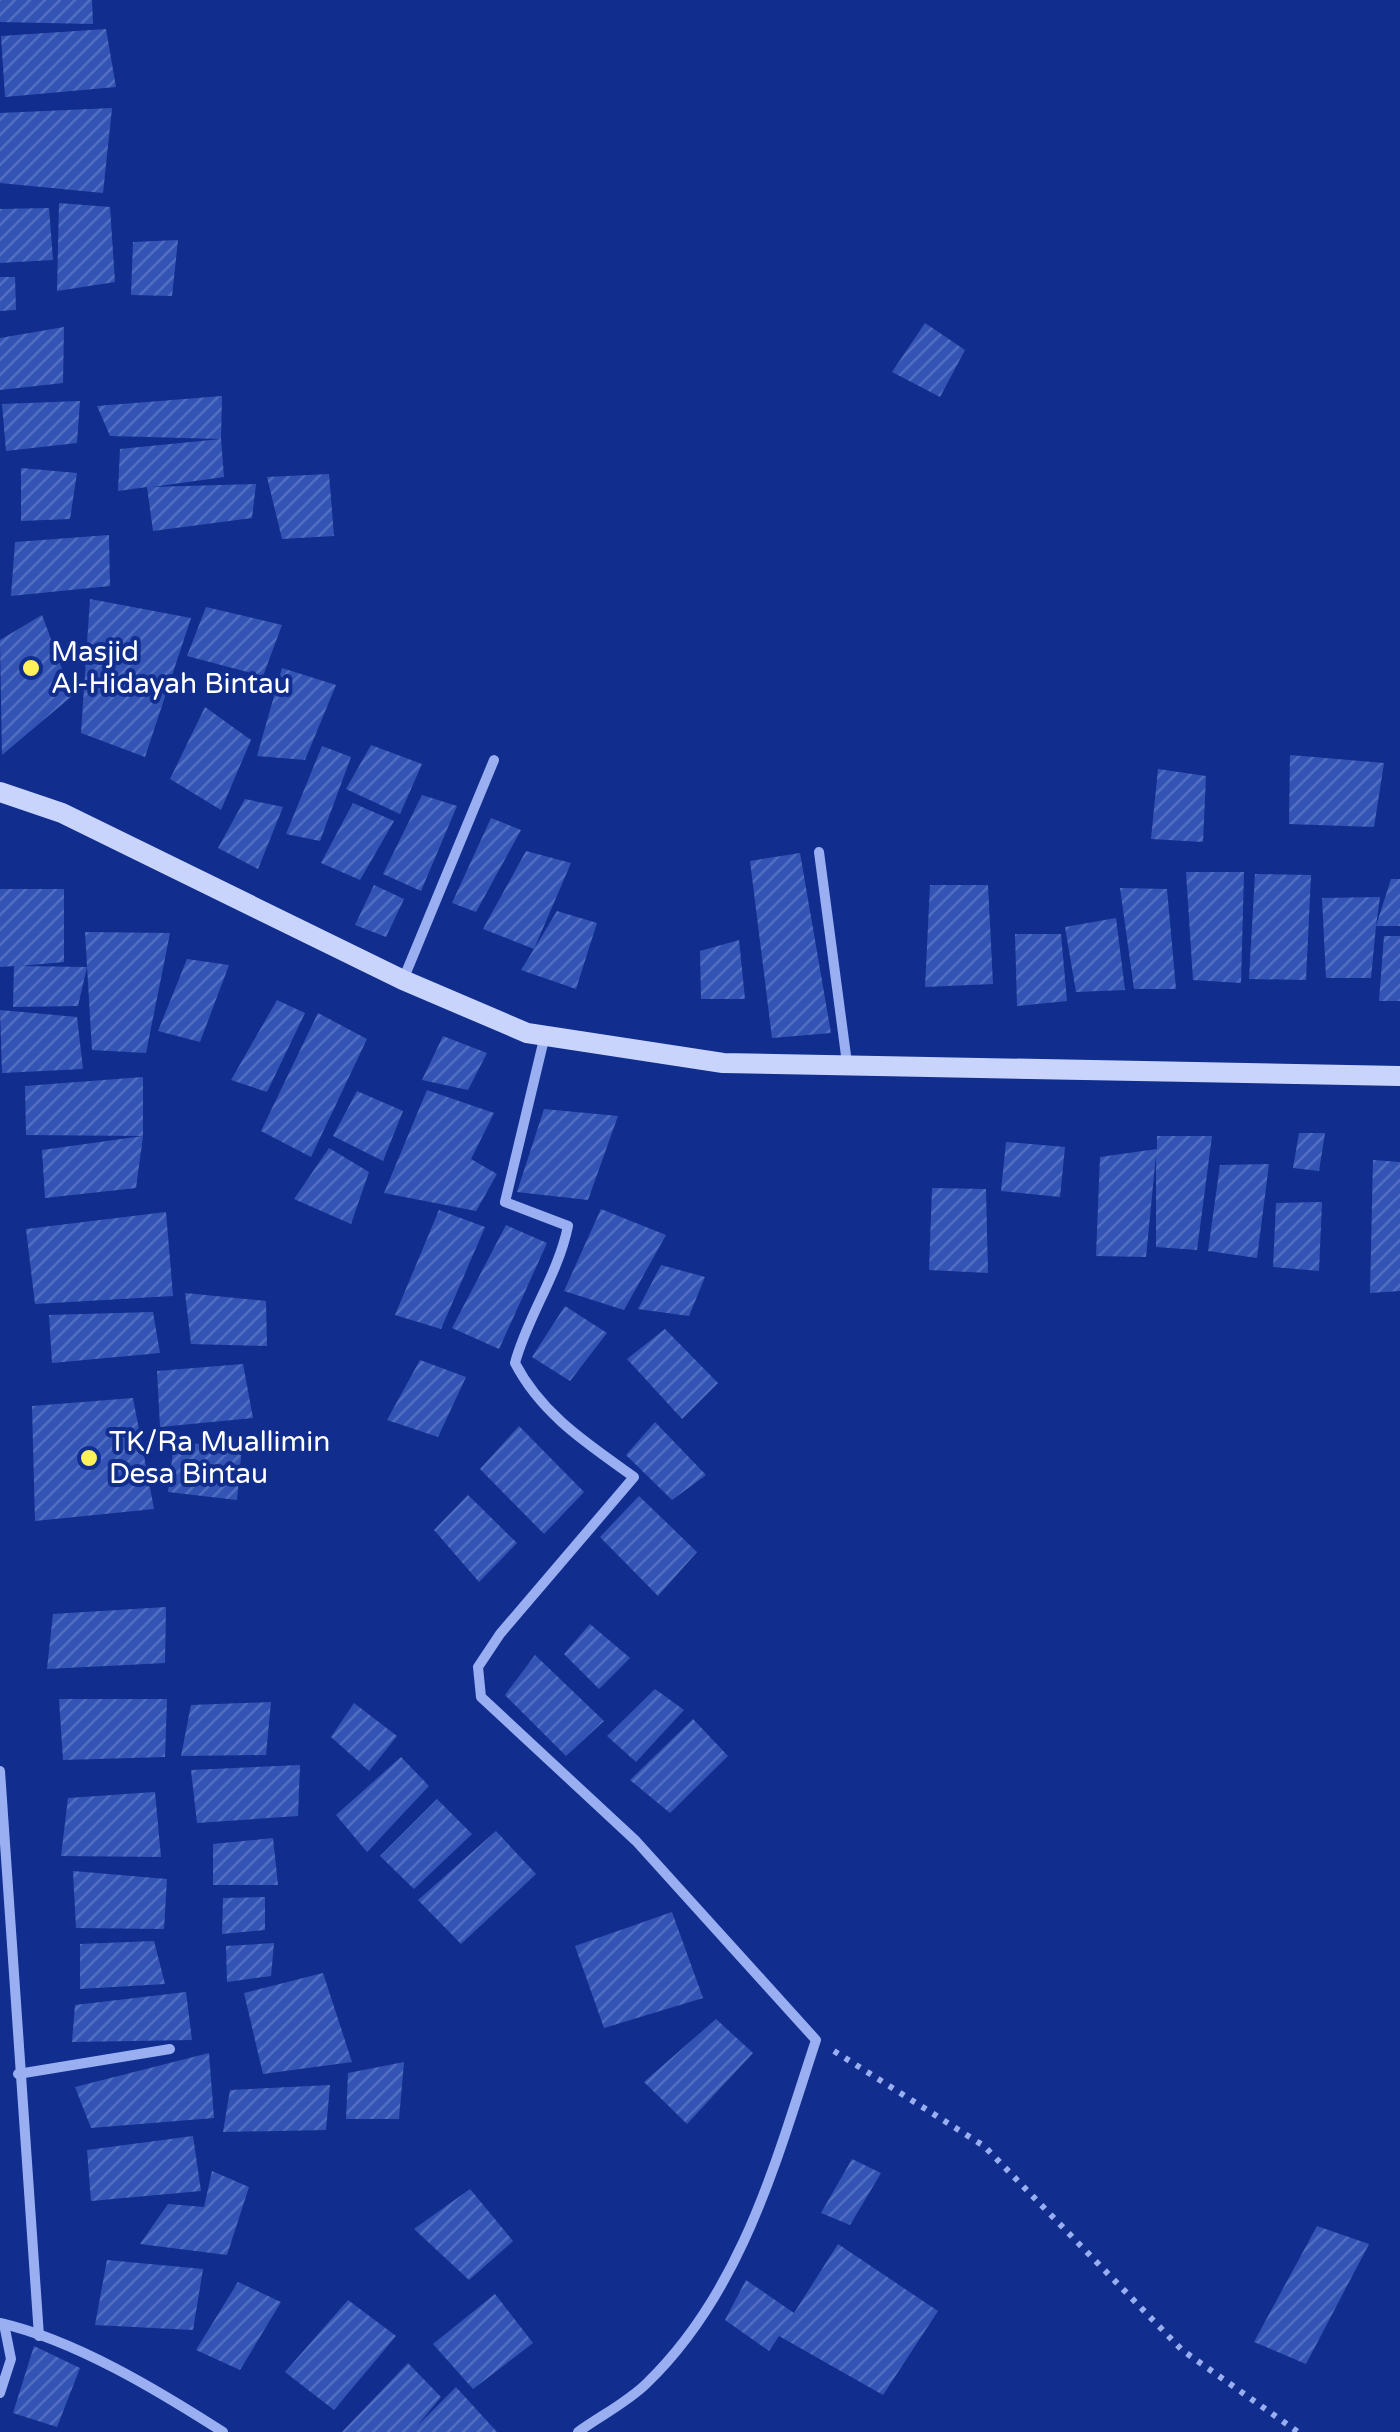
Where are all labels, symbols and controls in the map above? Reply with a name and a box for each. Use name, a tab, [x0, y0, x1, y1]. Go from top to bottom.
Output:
place label: Masjid Al-Hidayah Bintau	[51, 635, 291, 701]
marker: Masjid Al-Hidayah Bintau	[20, 657, 42, 679]
place label: TK/Ra Muallimin Desa Bintau	[109, 1425, 330, 1491]
marker: TK/Ra Muallimin Desa Bintau	[78, 1447, 100, 1469]

